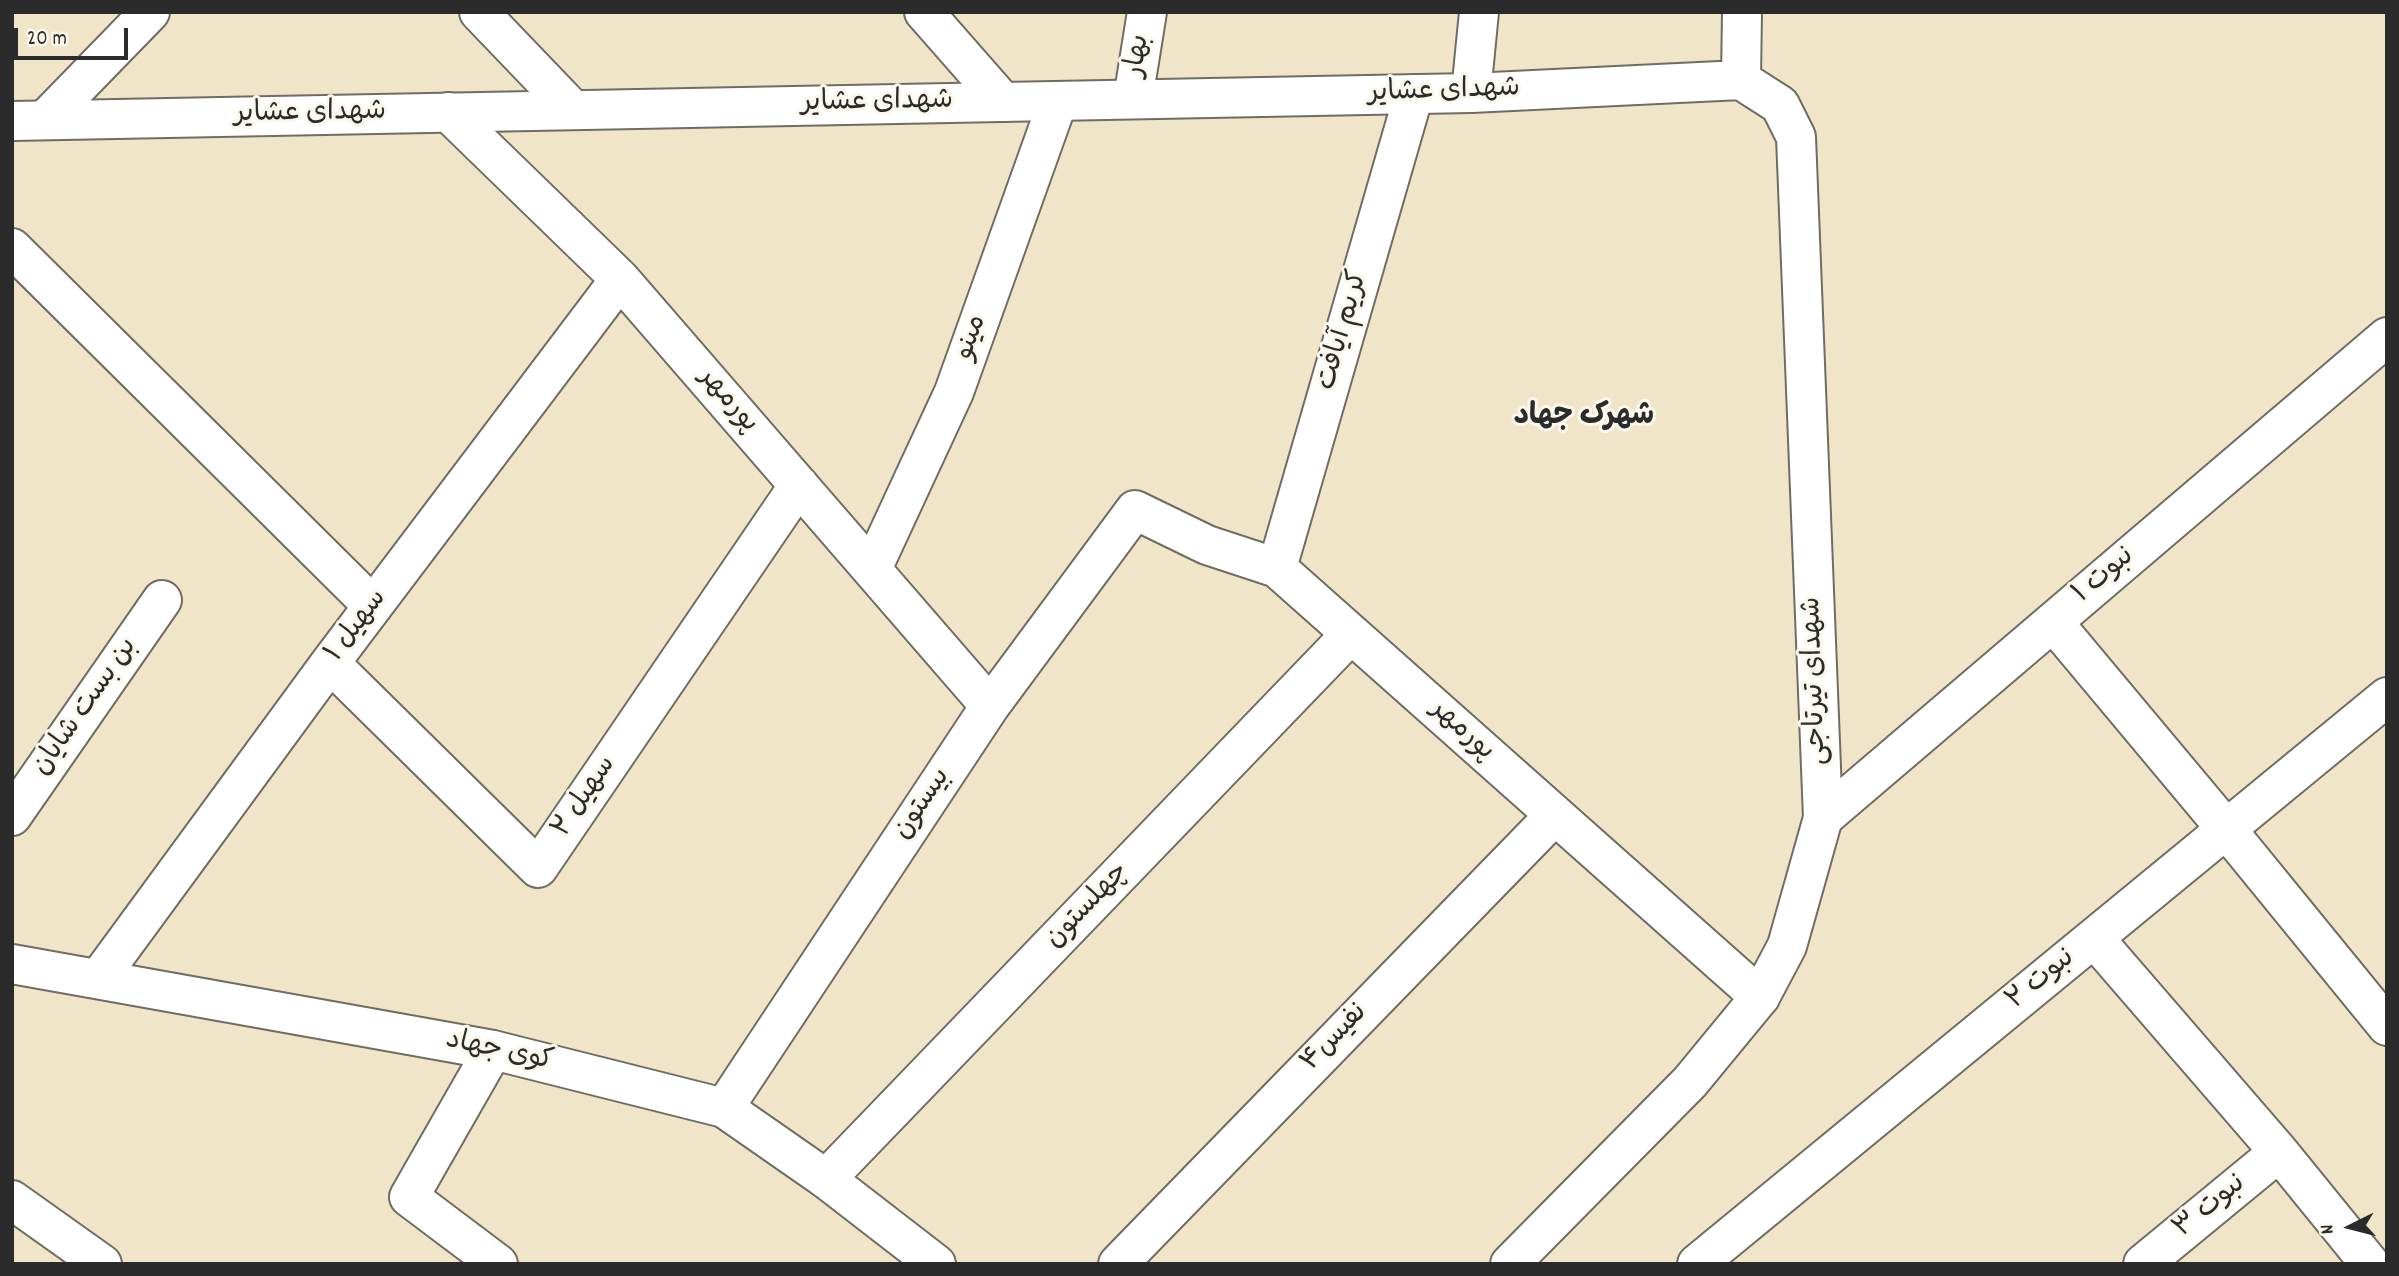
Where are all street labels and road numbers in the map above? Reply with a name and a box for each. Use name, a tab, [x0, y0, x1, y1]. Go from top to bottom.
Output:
street label: بهار	[1120, 32, 1160, 80]
street label: شهدای عشایر	[1367, 74, 1521, 112]
street label: شهدای عشایر	[801, 86, 953, 122]
street label: شهدای عشایر	[234, 97, 386, 133]
street label: کریم آیافت	[1312, 267, 1378, 395]
street label: مینو	[949, 311, 997, 365]
street label: پورمهر	[690, 363, 764, 441]
street label: نبوت ۱	[2067, 541, 2143, 613]
street label: سهیل ۱	[320, 584, 396, 670]
street label: شهدای تیرتاجی	[1797, 596, 1837, 766]
street label: بن بست شایان	[27, 633, 147, 783]
street label: پورمهر	[1422, 695, 1500, 769]
street label: سهیل ۲	[547, 751, 625, 845]
street label: بیستون	[888, 763, 960, 847]
street label: چهلستون	[1040, 857, 1138, 957]
street label: نبوت ۲	[2001, 943, 2083, 1019]
street label: نفیس۴	[1295, 998, 1377, 1080]
street label: کوی جهاد	[442, 1025, 556, 1081]
street label: نبوت ۳	[2168, 1169, 2254, 1247]

